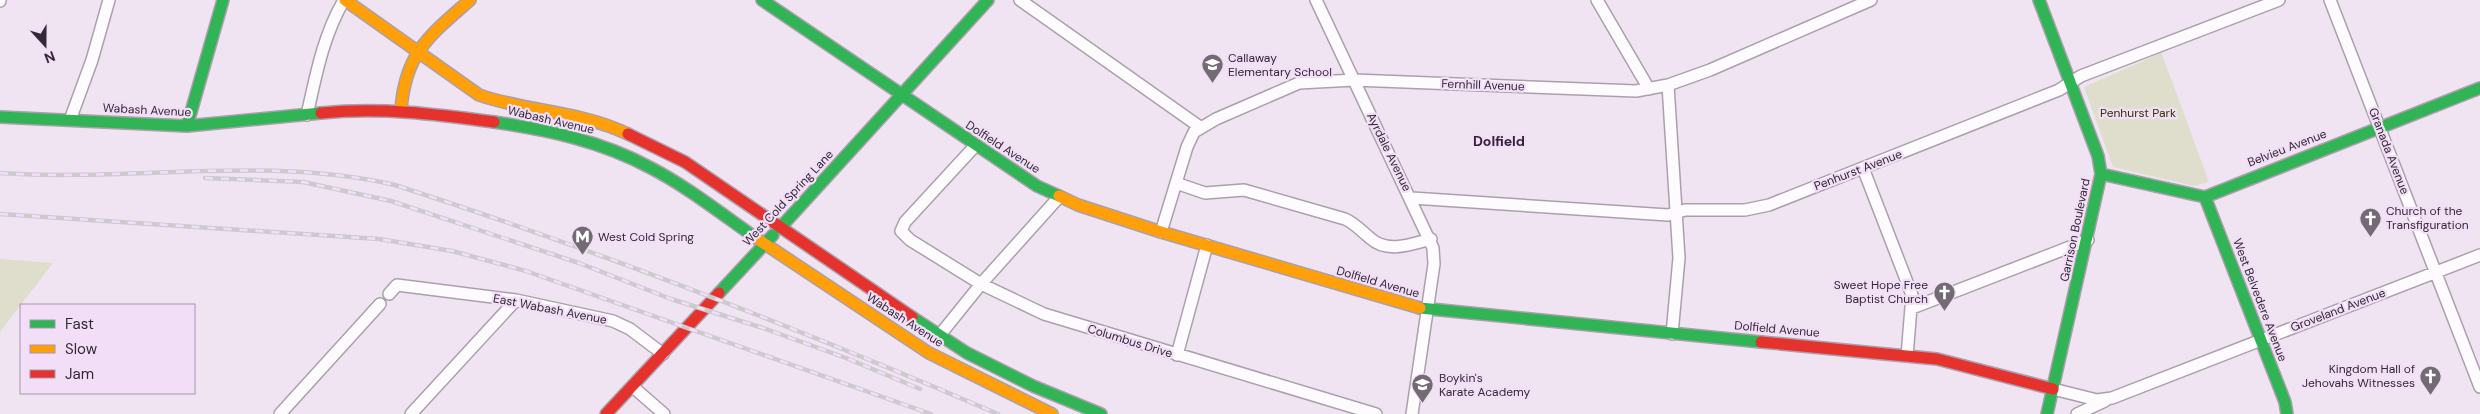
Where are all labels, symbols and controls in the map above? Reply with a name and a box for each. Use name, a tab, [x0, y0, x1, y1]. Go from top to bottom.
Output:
north arrow	[20, 20, 70, 70]
text: N	[42, 47, 58, 67]
place label: Callaway Elementary School	[1228, 50, 1332, 80]
school or university icon: Callaway Elementary School	[1200, 53, 1224, 84]
street label: Fernhill Avenue	[1441, 76, 1525, 94]
street label: Wabash Avenue	[102, 100, 192, 120]
street label: Wabash Avenue	[506, 102, 596, 138]
park label: Penhurst Park	[2100, 105, 2176, 121]
street label: Granada Avenue	[2365, 105, 2413, 197]
street label: Ayrdale Avenue	[1363, 110, 1415, 194]
street label: Dolfield Avenue	[963, 117, 1043, 177]
street label: Belvieu Avenue	[2245, 125, 2329, 170]
district label: Dolfield	[1473, 132, 1525, 150]
street label: West Cold Spring Lane	[739, 146, 837, 249]
street label: Penhurst Avenue	[1812, 146, 1904, 194]
street label: Garrison Boulevard	[2056, 177, 2094, 283]
place label: Church of the Transfiguration	[2386, 203, 2469, 233]
church icon: Church of the Transfiguration	[2358, 206, 2382, 237]
metro station icon: West Cold Spring	[570, 225, 594, 256]
place label: West Cold Spring	[598, 229, 694, 245]
street label: West Belvedere Avenue	[2229, 236, 2291, 364]
street label: Dolfield Avenue	[1335, 262, 1422, 302]
place label: Sweet Hope Free Baptist Church	[1834, 277, 1928, 307]
church icon: Sweet Hope Free Baptist Church	[1932, 280, 1956, 311]
street label: Groveland Avenue	[2288, 284, 2388, 335]
street label: Wabash Avenue	[864, 289, 947, 351]
street label: East Wabash Avenue	[492, 290, 608, 328]
legend	[20, 304, 195, 394]
text: Fast	[65, 314, 94, 334]
street label: Dolfield Avenue	[1734, 317, 1821, 341]
street label: Columbus Drive	[1086, 320, 1175, 362]
text: Slow	[65, 339, 98, 359]
place label: Kingdom Hall of Jehovahs Witnesses	[2302, 361, 2415, 391]
text: Jam	[65, 364, 94, 384]
church icon: Kingdom Hall of Jehovahs Witnesses	[2419, 364, 2443, 395]
place label: Boykin's Karate Academy	[1439, 370, 1531, 400]
school or university icon: Boykin's Karate Academy	[1411, 373, 1435, 404]

